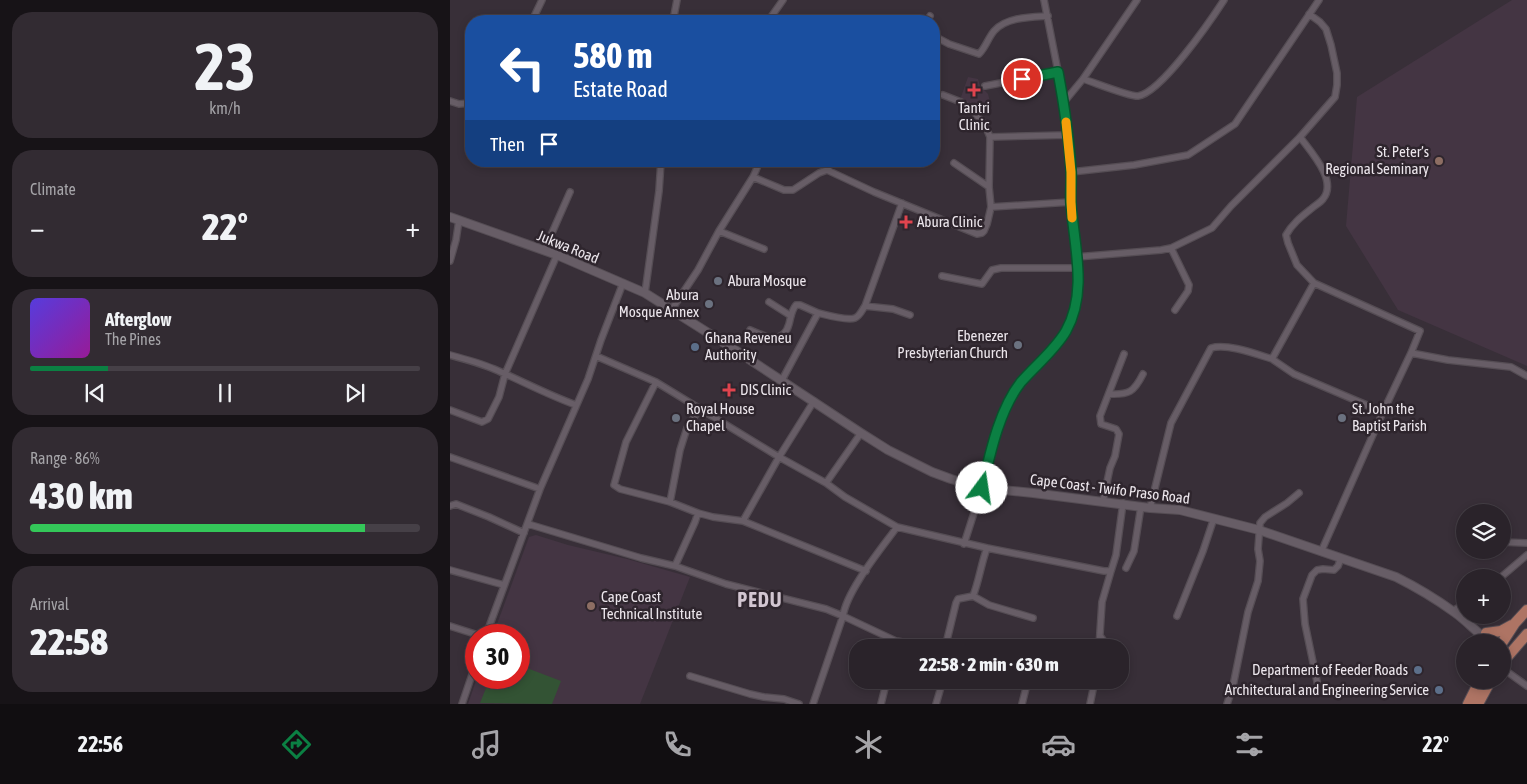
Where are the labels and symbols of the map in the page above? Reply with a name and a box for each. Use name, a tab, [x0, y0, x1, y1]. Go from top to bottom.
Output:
pin	[1001, 58, 1043, 100]
marker: Tantri Clinic	[967, 83, 981, 97]
place label: Tantri Clinic	[958, 99, 990, 133]
place label: St. Peter’s Regional Seminary	[1325, 143, 1429, 177]
marker: St. Peter’s Regional Seminary	[1433, 155, 1445, 167]
place label: Abura Clinic	[917, 213, 983, 230]
marker: Abura Clinic	[899, 215, 913, 229]
street label: Jukwa Road	[535, 226, 602, 267]
place label: Abura Mosque	[728, 272, 807, 289]
marker: Abura Mosque	[712, 275, 724, 287]
place label: Abura Mosque Annex	[619, 286, 699, 320]
marker: Abura Mosque Annex	[703, 298, 715, 310]
place label: Ebenezer Presbyterian Church	[897, 327, 1009, 361]
place label: Ghana Reveneu Authority	[705, 329, 792, 363]
marker: Ebenezer Presbyterian Church	[1012, 339, 1024, 351]
marker: Ghana Reveneu Authority	[689, 341, 701, 353]
place label: DIS Clinic	[740, 381, 791, 398]
marker: DIS Clinic	[722, 383, 736, 397]
place label: Royal House Chapel	[686, 400, 755, 434]
place label: St. John the Baptist Parish	[1352, 400, 1427, 434]
marker: Royal House Chapel	[670, 412, 682, 424]
marker: St. John the Baptist Parish	[1336, 412, 1348, 424]
position arrow	[955, 461, 1007, 513]
street label: Cape Coast - Twifo Praso Road	[1029, 470, 1191, 507]
place label: Cape Coast Technical Institute	[601, 588, 702, 622]
district label: PEDU	[737, 588, 783, 611]
marker: Cape Coast Technical Institute	[585, 600, 597, 612]
speed limit sign: 30	[465, 624, 530, 689]
place label: Department of Feeder Roads	[1252, 661, 1408, 678]
marker: Department of Feeder Roads	[1412, 664, 1424, 676]
place label: Architectural and Engineering Service	[1225, 681, 1429, 698]
marker: Architectural and Engineering Service	[1433, 684, 1445, 696]

